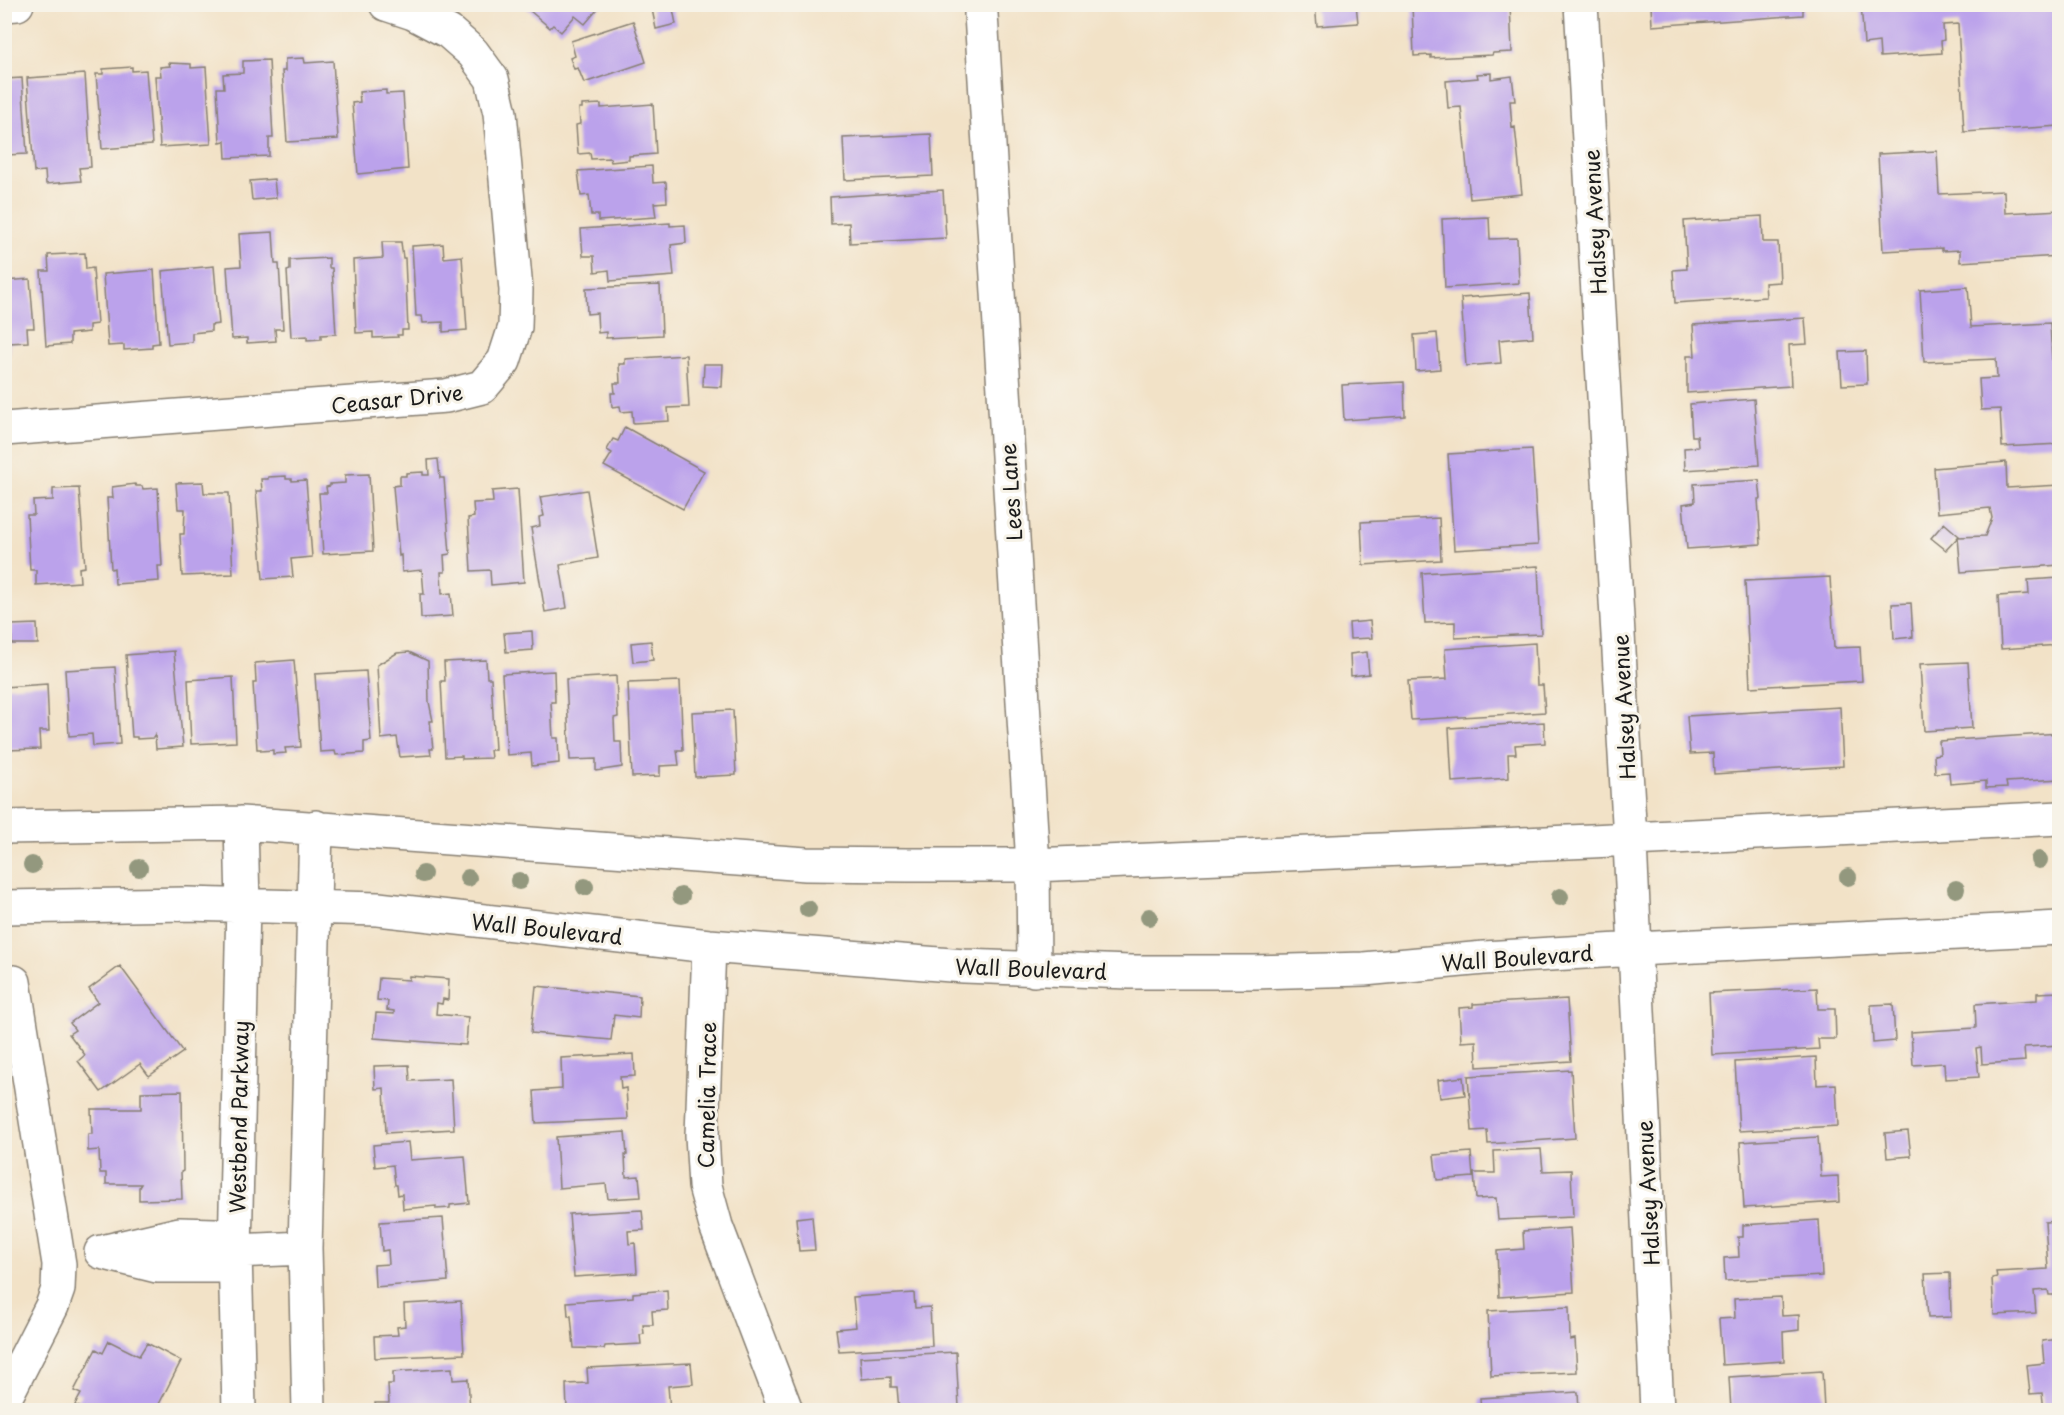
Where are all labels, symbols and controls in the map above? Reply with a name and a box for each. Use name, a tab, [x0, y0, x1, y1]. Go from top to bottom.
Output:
street label: Halsey Avenue	[1574, 148, 1614, 296]
street label: Ceasar Drive	[329, 375, 465, 421]
street label: Lees Lane	[991, 442, 1029, 542]
street label: Halsey Avenue	[1603, 633, 1643, 781]
street label: Wall Boulevard	[470, 904, 624, 952]
street label: Wall Boulevard	[1440, 936, 1594, 978]
street label: Wall Boulevard	[955, 949, 1108, 987]
street label: Westbend Parkway	[220, 1020, 256, 1214]
street label: Camelia Trace	[689, 1021, 723, 1169]
street label: Halsey Avenue	[1627, 1119, 1667, 1267]

